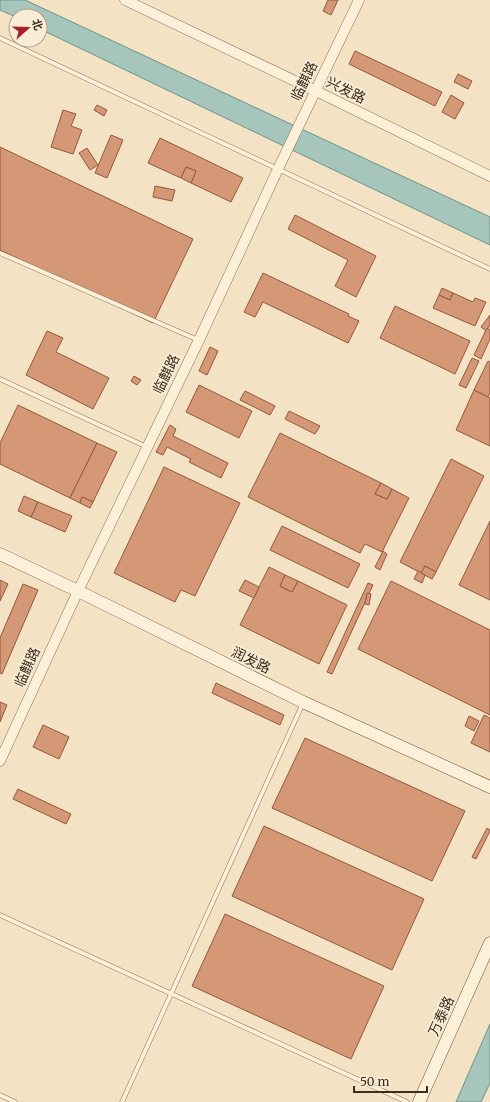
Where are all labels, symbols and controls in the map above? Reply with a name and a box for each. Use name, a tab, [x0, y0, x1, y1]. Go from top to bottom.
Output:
north arrow	[8, 8, 48, 48]
text: 北	[29, 17, 46, 32]
street label: 临麒路	[287, 58, 321, 104]
street label: 兴发路	[323, 73, 369, 107]
street label: 临麒路	[149, 351, 183, 397]
street label: 润发路	[228, 643, 274, 677]
street label: 临麒路	[10, 644, 44, 690]
street label: 万泰路	[424, 993, 458, 1039]
scale bar	[354, 1068, 427, 1094]
text: 50 m	[360, 1074, 389, 1089]

